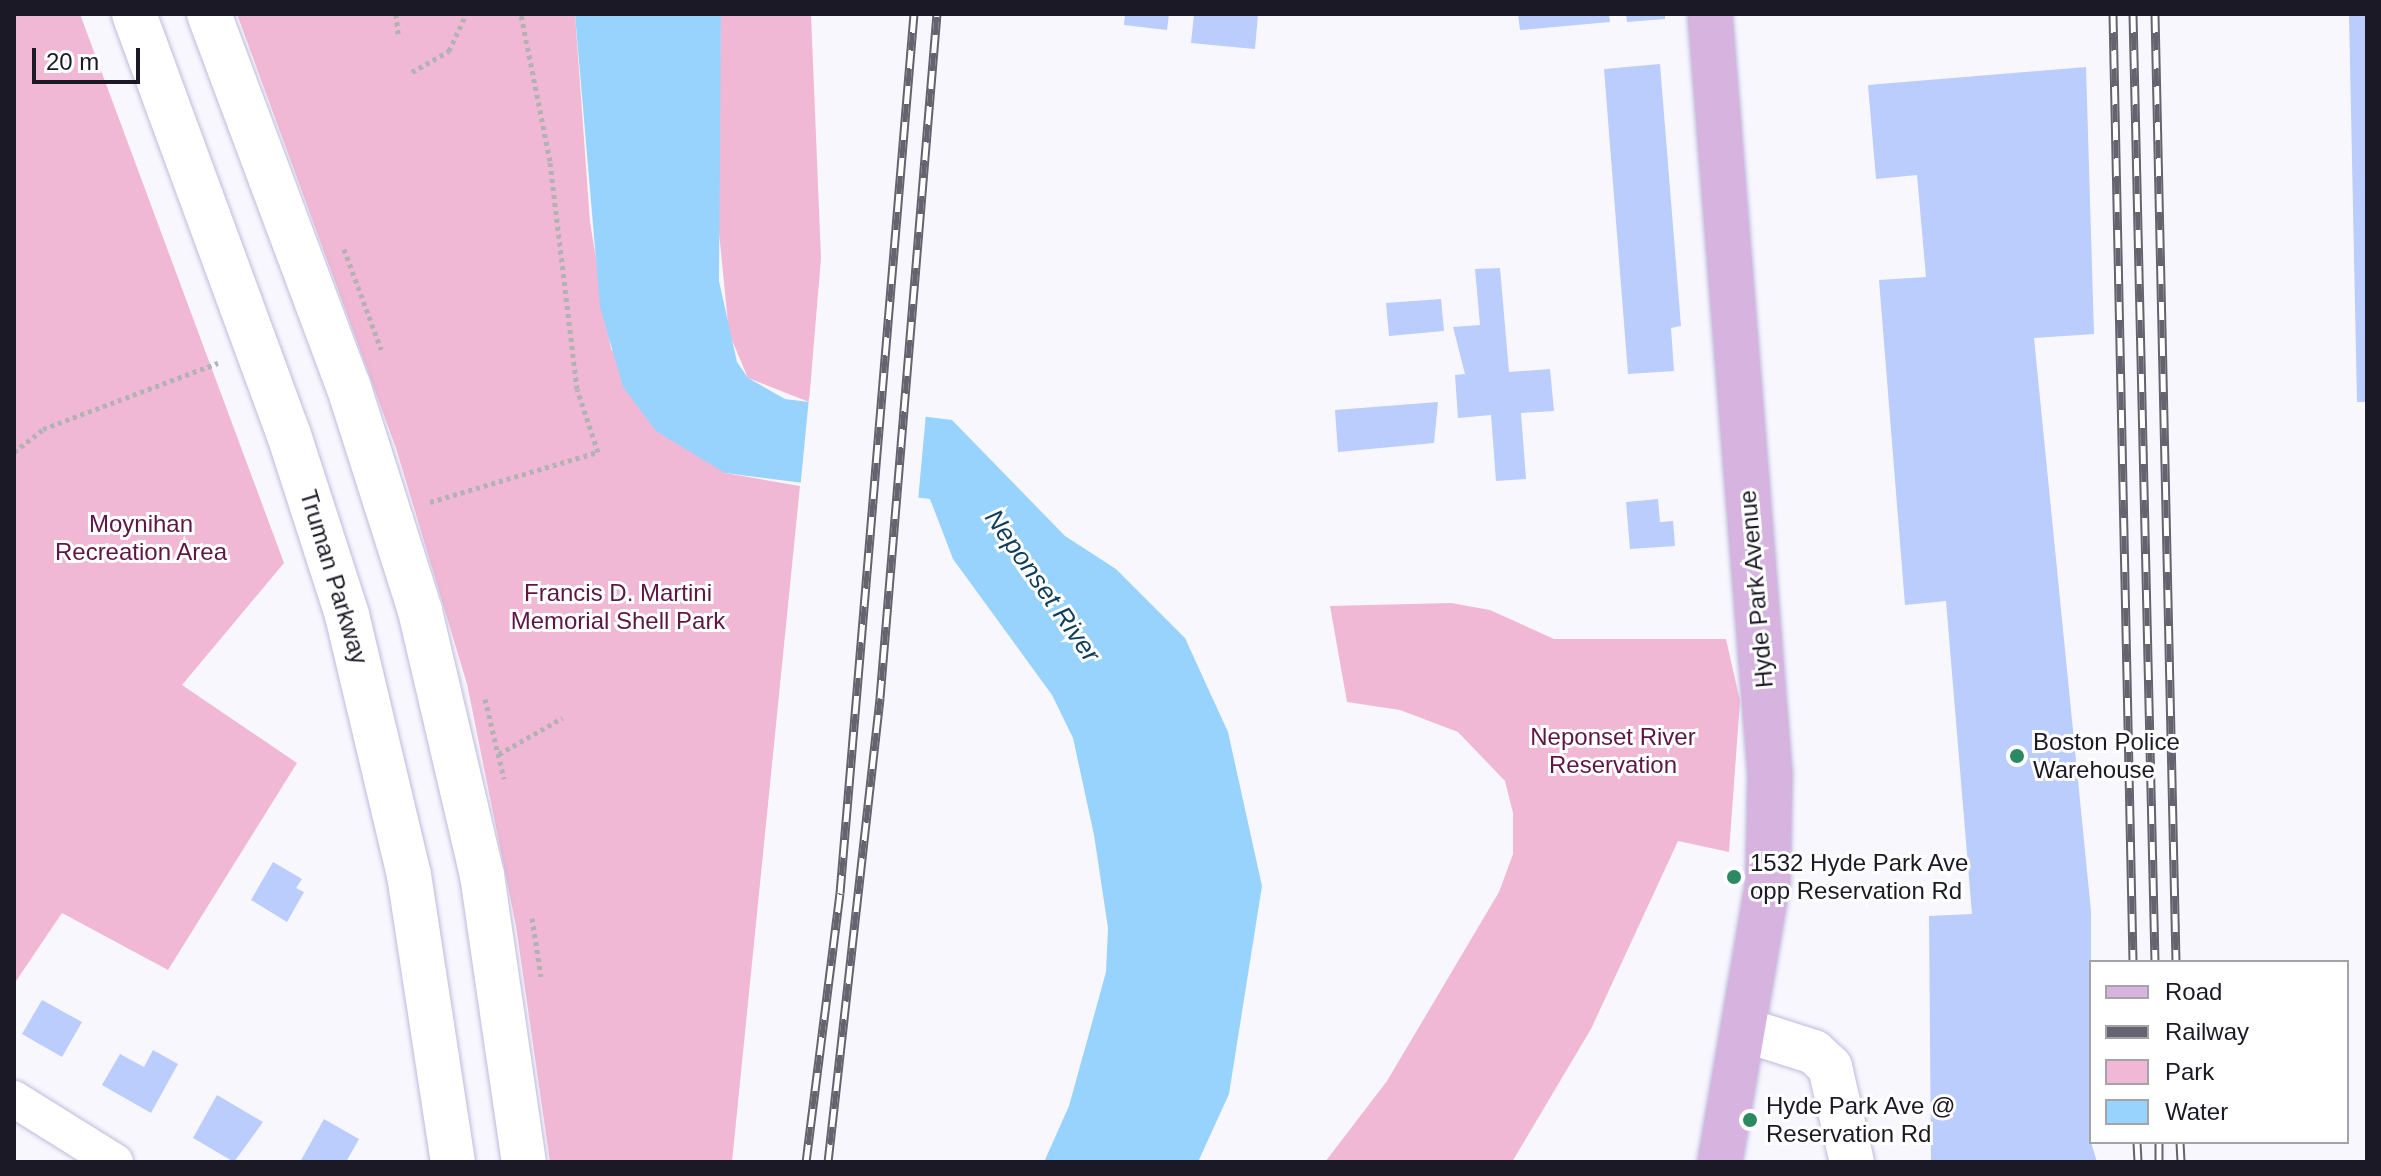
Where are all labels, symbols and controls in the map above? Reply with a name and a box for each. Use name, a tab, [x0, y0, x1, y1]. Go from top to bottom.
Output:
scale bar	[36, 32, 144, 82]
text: 20 m	[46, 48, 99, 75]
street label: Truman Parkway	[294, 486, 374, 668]
street label: Hyde Park Avenue	[1733, 488, 1779, 690]
water label: Neponset River	[978, 504, 1106, 668]
park label: Moynihan Recreation Area	[54, 510, 228, 566]
park label: Francis D. Martini Memorial Shell Park	[511, 579, 725, 635]
park label: Neponset River Reservation	[1530, 723, 1696, 779]
place label: Boston Police Warehouse	[2033, 728, 2180, 784]
marker: Boston Police Warehouse	[2008, 747, 2026, 765]
place label: 1532 Hyde Park Ave opp Reservation Rd	[1750, 849, 1970, 905]
marker: 1532 Hyde Park Ave opp Reservation Rd	[1725, 868, 1743, 886]
legend	[2089, 960, 2349, 1144]
text: Road	[2165, 978, 2222, 1005]
text: Railway	[2165, 1018, 2249, 1045]
text: Park	[2165, 1058, 2214, 1085]
place label: Hyde Park Ave @ Reservation Rd	[1766, 1092, 1957, 1148]
text: Water	[2165, 1098, 2228, 1125]
marker: Hyde Park Ave @ Reservation Rd	[1741, 1111, 1759, 1129]

